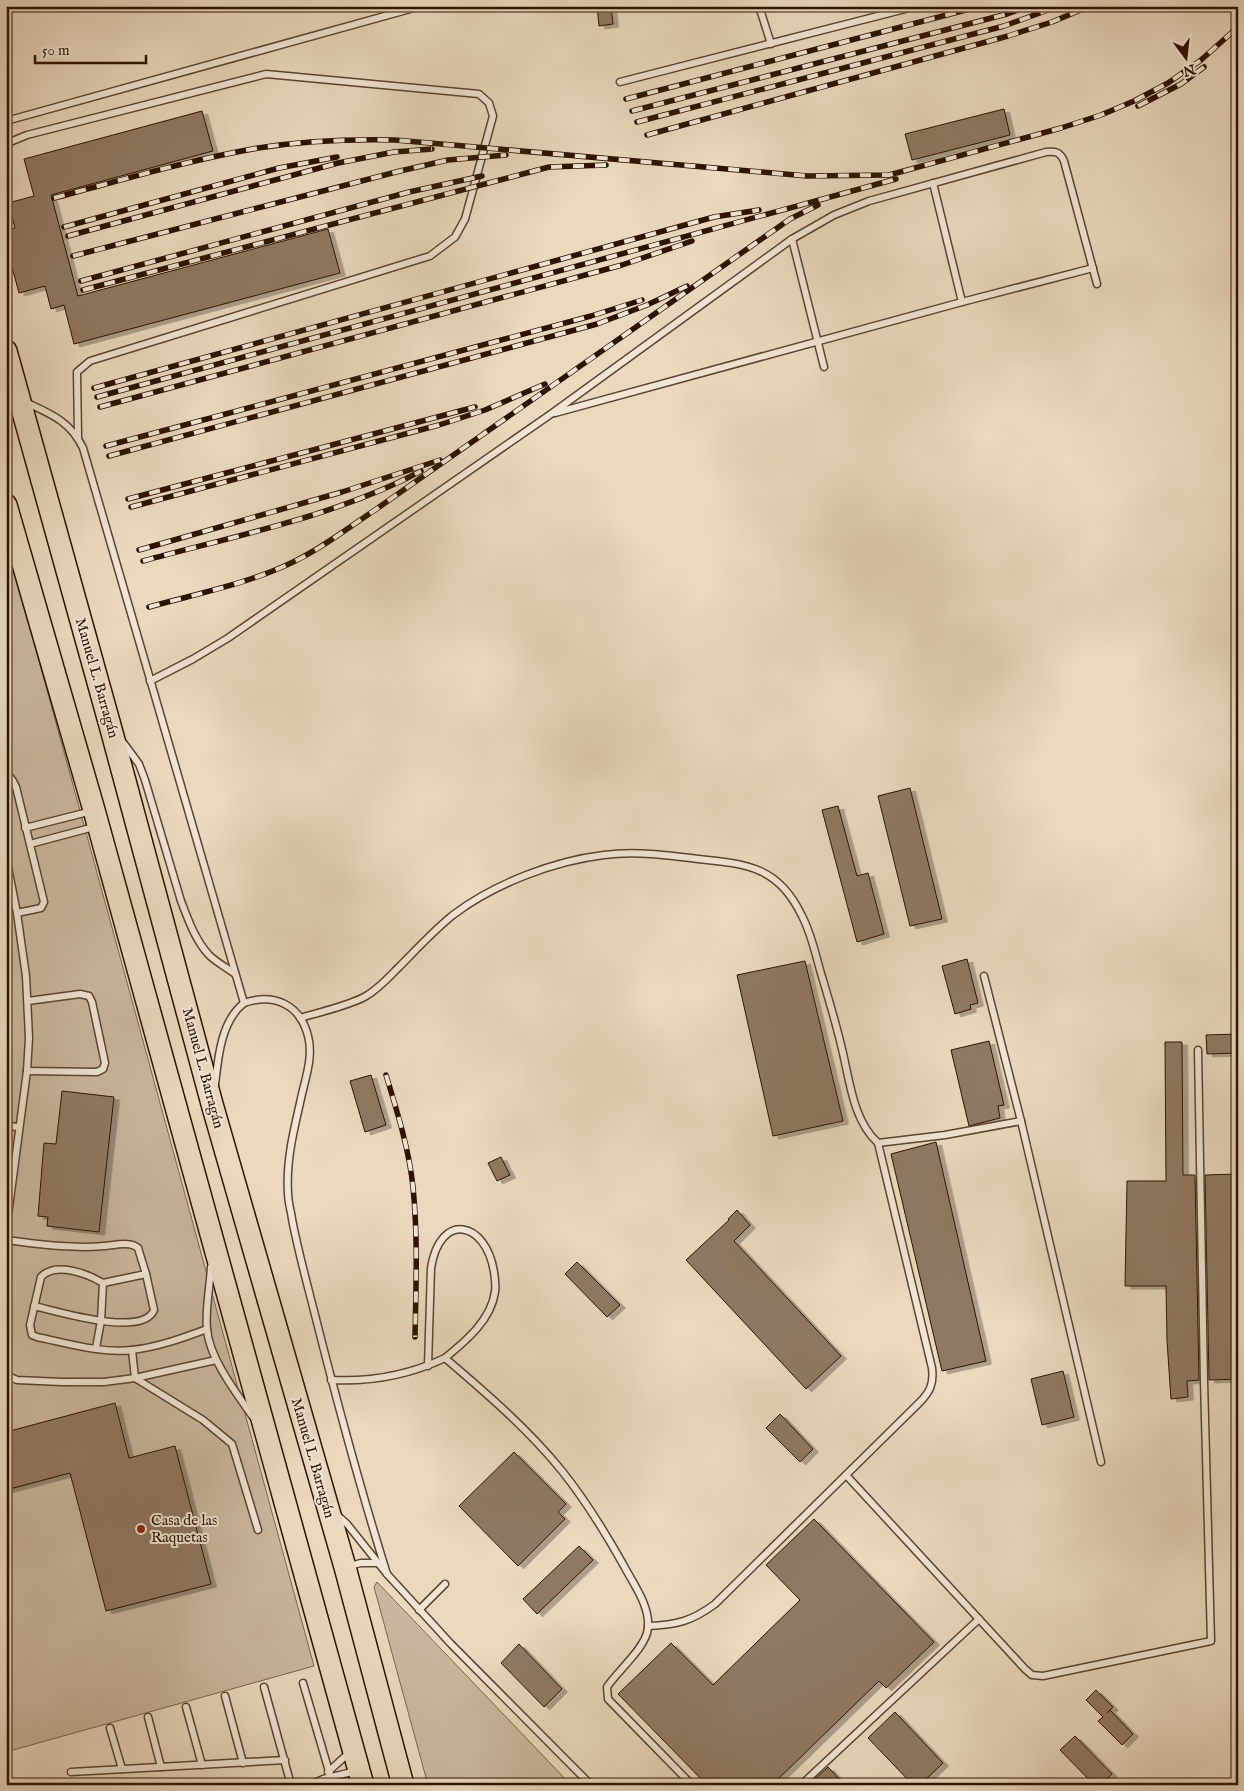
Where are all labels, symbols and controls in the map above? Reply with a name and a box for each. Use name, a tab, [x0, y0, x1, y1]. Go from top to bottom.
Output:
scale bar	[35, 32, 146, 64]
north arrow	[1162, 32, 1212, 82]
text: 50 m	[42, 41, 70, 60]
text: N	[1181, 59, 1198, 80]
street label: Manuel L. Barragán	[71, 616, 123, 740]
street label: Manuel L. Barragán	[178, 1006, 228, 1130]
street label: Manuel L. Barragán	[287, 1396, 339, 1520]
place label: Casa de las Raquetas	[151, 1511, 217, 1547]
marker: Casa de las Raquetas	[135, 1523, 147, 1535]

